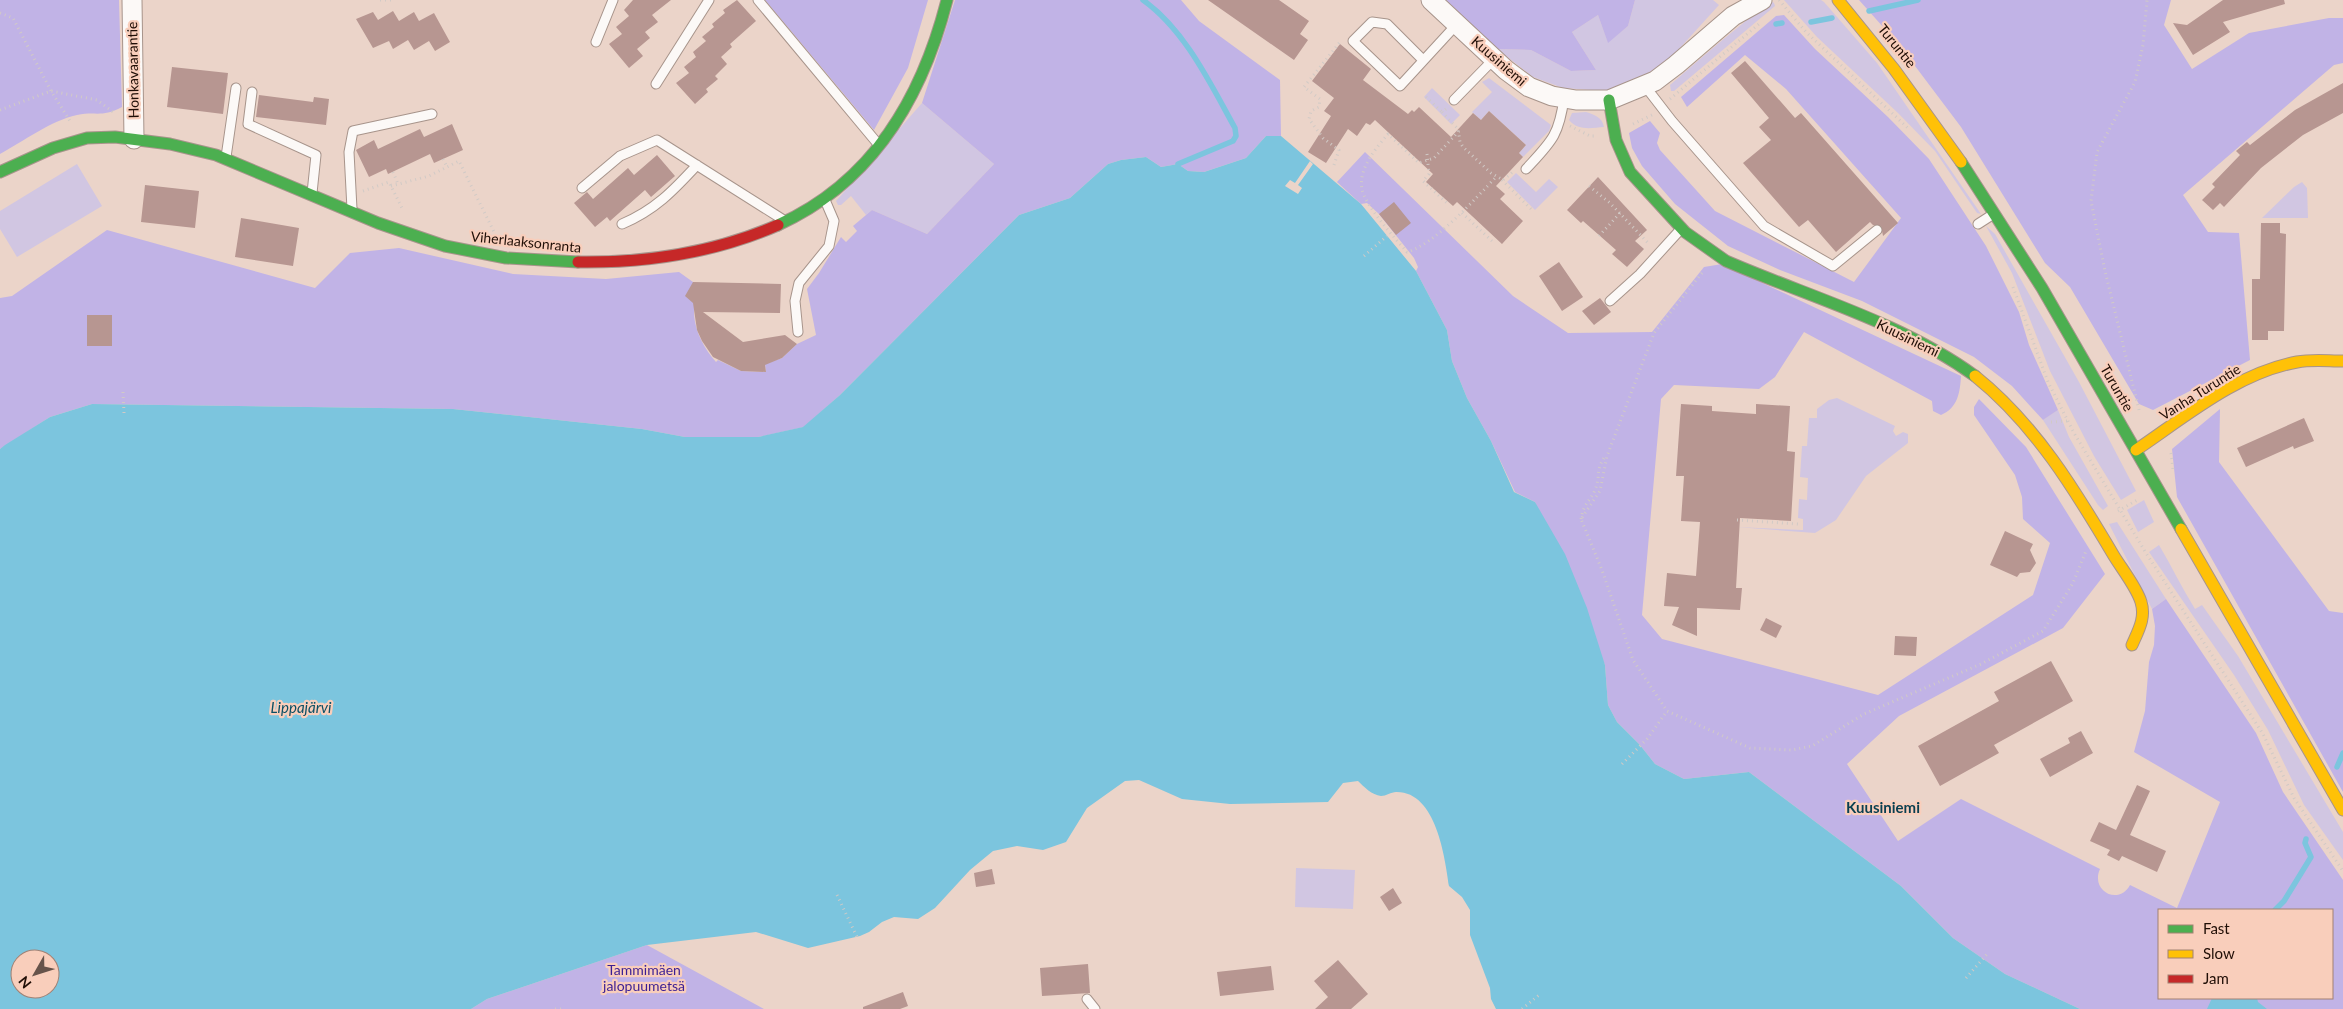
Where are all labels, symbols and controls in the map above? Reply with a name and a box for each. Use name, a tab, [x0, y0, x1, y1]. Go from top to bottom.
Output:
street label: Turuntie	[1875, 20, 1920, 71]
street label: Honkavaarantie	[123, 21, 142, 119]
street label: Kuusiniemi	[1468, 32, 1530, 89]
street label: Viherlaaksonranta	[470, 227, 582, 256]
street label: Kuusiniemi	[1874, 315, 1942, 360]
street label: Vanha Turuntie	[2156, 360, 2243, 423]
street label: Turuntie	[2097, 361, 2138, 414]
water label: Lippajärvi	[271, 698, 332, 716]
district label: Kuusiniemi	[1846, 798, 1920, 816]
legend	[2158, 909, 2333, 999]
text: Fast	[2203, 919, 2230, 937]
text: Slow	[2203, 944, 2235, 962]
north arrow	[10, 949, 60, 999]
park label: Tammimäen jalopuumetsä	[602, 961, 685, 994]
text: Jam	[2203, 969, 2229, 987]
text: N	[15, 973, 35, 992]

